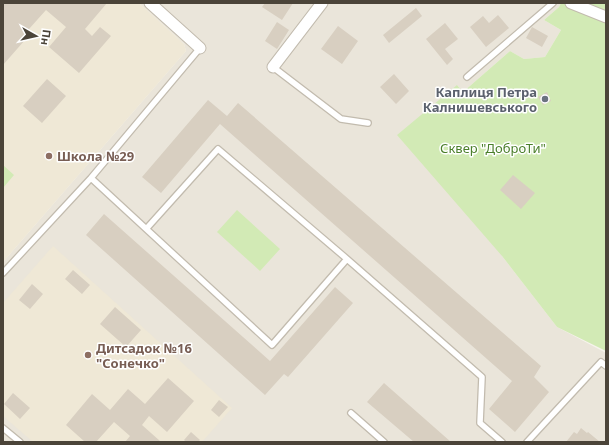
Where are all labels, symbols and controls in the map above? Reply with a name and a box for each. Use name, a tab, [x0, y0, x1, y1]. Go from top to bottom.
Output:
north arrow	[16, 16, 56, 56]
text: Пн	[38, 29, 55, 46]
place label: Каплиця Петра Калнишевського	[423, 83, 537, 116]
marker: Каплиця Петра Калнишевського	[540, 94, 550, 104]
park label: Сквер "ДоброТи"	[440, 139, 546, 157]
place label: Школа №29	[57, 147, 134, 165]
marker: Школа №29	[44, 151, 54, 161]
place label: Дитсадок №16 "Сонечко"	[96, 339, 192, 372]
marker: Дитсадок №16 "Сонечко"	[83, 350, 93, 360]

